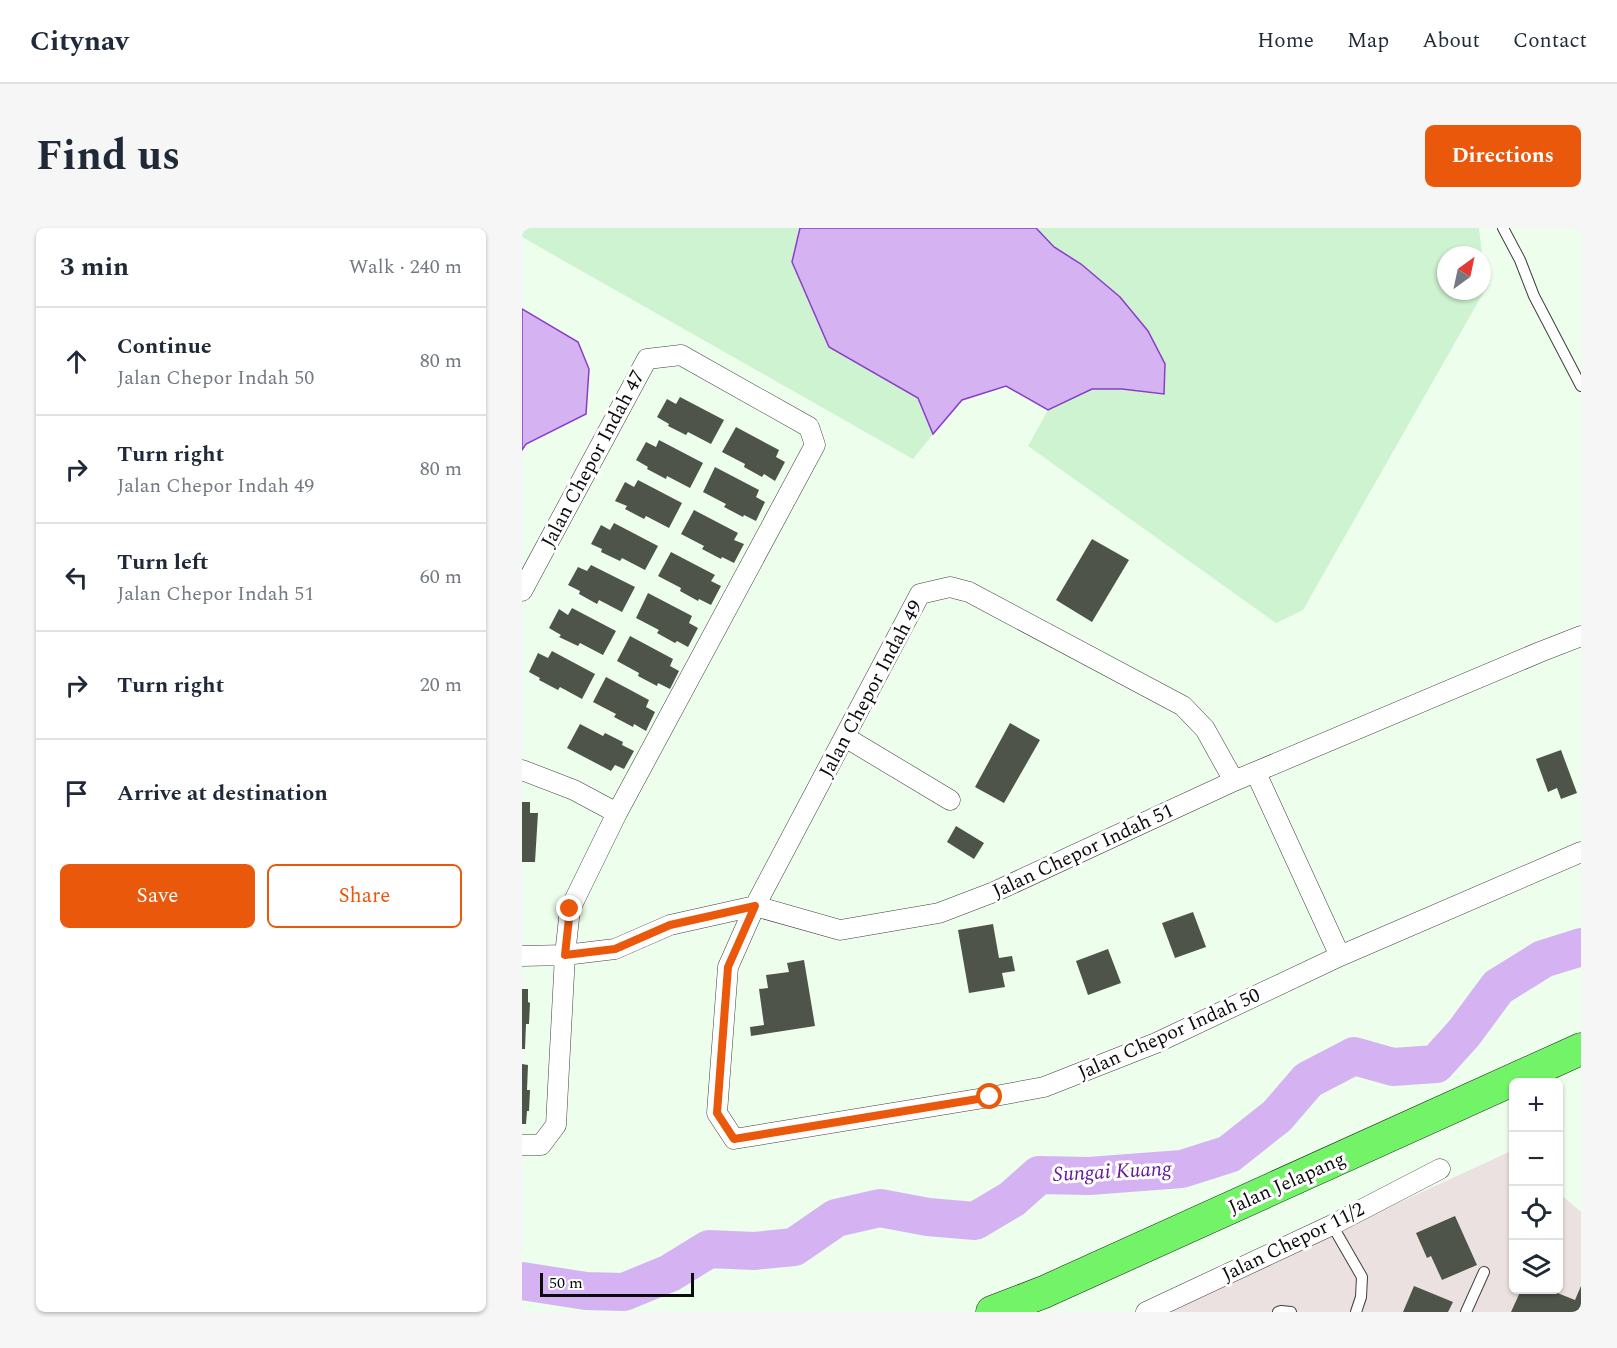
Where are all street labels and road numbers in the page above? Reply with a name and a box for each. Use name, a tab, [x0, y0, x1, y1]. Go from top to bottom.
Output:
street label: Jalan Chepor Indah 47	[533, 365, 653, 553]
street label: Jalan Chepor Indah 49	[811, 595, 931, 783]
street label: Jalan Chepor Indah 51	[987, 796, 1179, 906]
street label: Jalan Chepor Indah 50	[1073, 980, 1265, 1088]
street label: Jalan Jelapang	[1224, 1144, 1350, 1222]
street label: Jalan Chepor 11/2	[1217, 1194, 1369, 1290]

